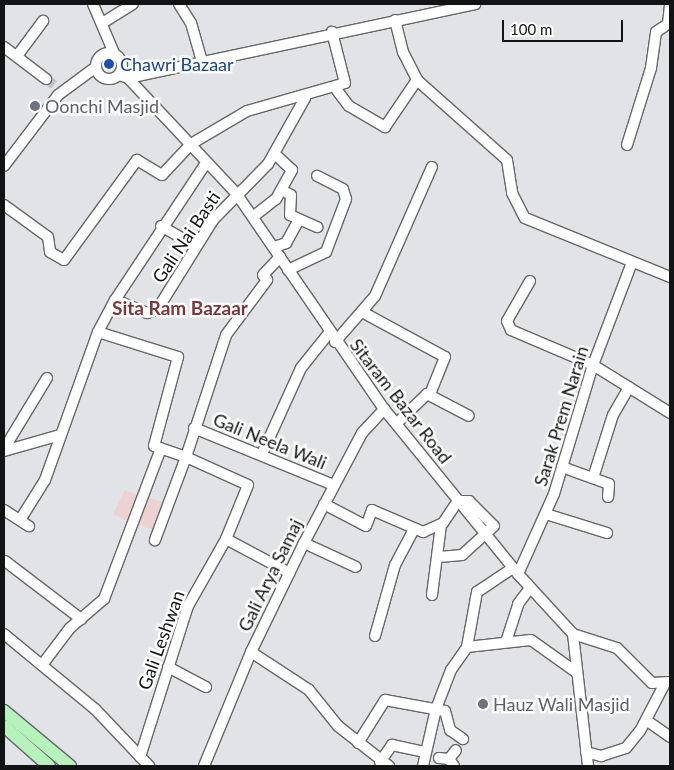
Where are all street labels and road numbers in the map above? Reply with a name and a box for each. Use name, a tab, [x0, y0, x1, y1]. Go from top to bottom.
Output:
street label: Gali Nai Basti	[147, 187, 225, 287]
street label: Sitaram Bazar Road	[345, 334, 457, 468]
street label: Sarak Prem Narain	[529, 343, 593, 489]
street label: Gali Neela Wali	[210, 408, 330, 474]
street label: Gali Arya Samaj	[233, 515, 307, 635]
street label: Gali Leshwan	[133, 587, 189, 693]

